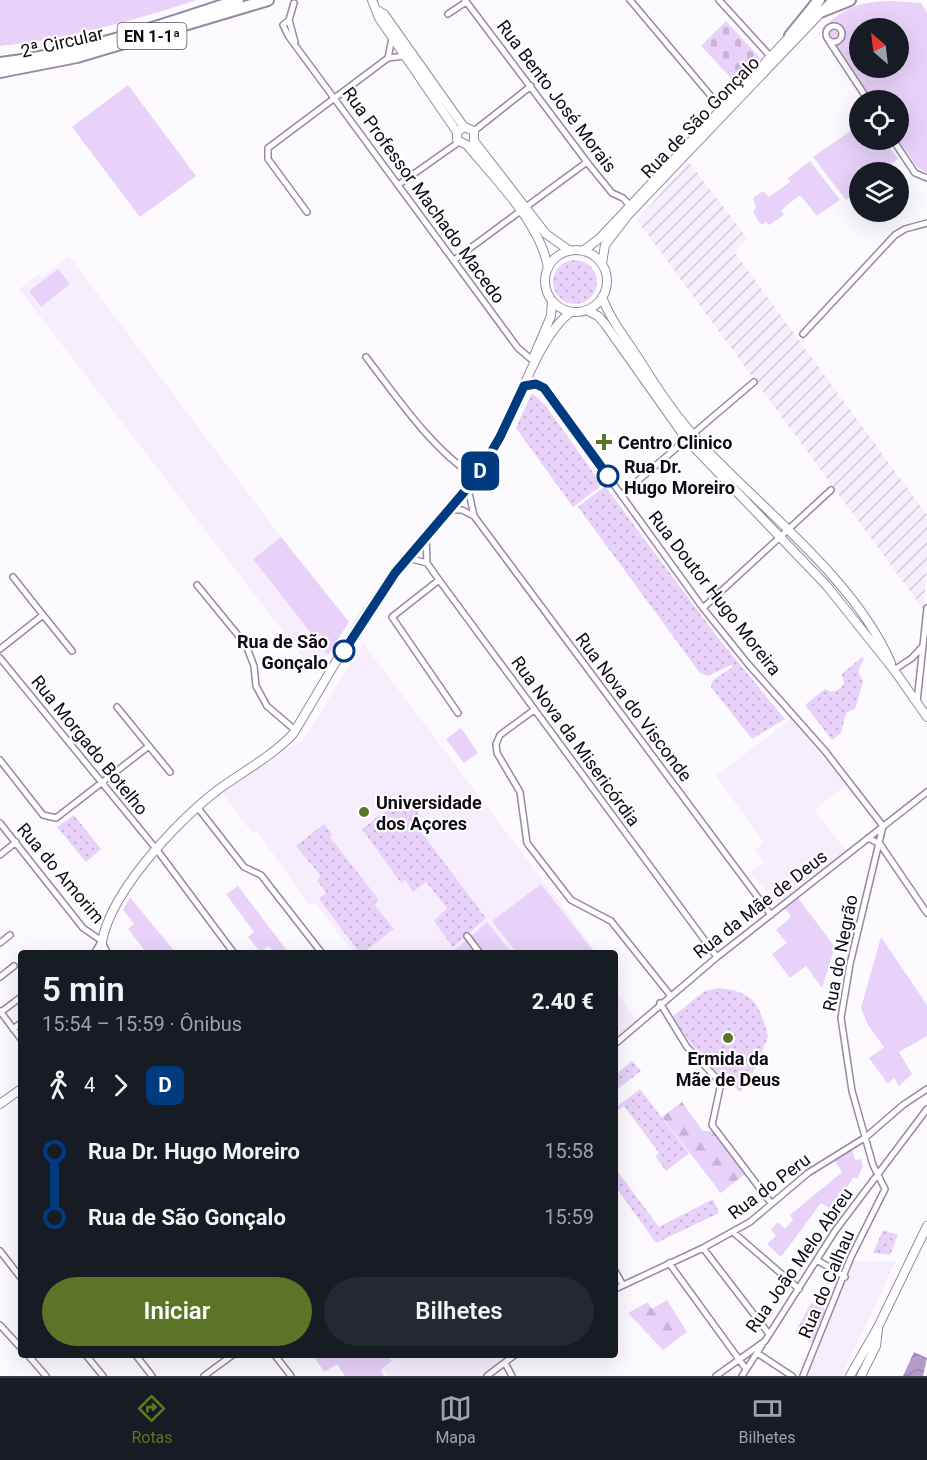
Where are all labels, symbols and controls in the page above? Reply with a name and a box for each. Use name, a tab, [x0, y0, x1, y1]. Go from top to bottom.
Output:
street label: Rua Bento José Morais	[493, 16, 621, 176]
north arrow	[849, 18, 909, 78]
map controls	[849, 18, 909, 222]
street label: 2ª Circular	[19, 22, 105, 62]
road number: EN 1-1ª	[118, 23, 186, 49]
street label: Rua de São Gonçalo	[637, 52, 763, 182]
street label: Rua Professor Machado Macedo	[338, 83, 510, 307]
button: locate	[849, 90, 909, 150]
button: layers	[849, 162, 909, 222]
place label: Centro Clinico	[618, 432, 732, 453]
marker: Centro Clinico	[595, 433, 613, 451]
line badge: D	[460, 452, 500, 490]
place label: Rua Dr. Hugo Moreiro	[624, 456, 735, 498]
text: D	[473, 459, 487, 483]
marker: Rua Dr. Hugo Moreiro	[597, 465, 619, 487]
street label: Rua Doutor Hugo Moreira	[644, 507, 786, 679]
street label: Rua Nova do Visconde	[571, 629, 697, 785]
place label: Rua de São Gonçalo	[237, 631, 328, 673]
marker: Rua de São Gonçalo	[333, 640, 355, 662]
street label: Rua Nova da Misericórdia	[507, 652, 645, 830]
street label: Rua Morgado Botelho	[27, 671, 153, 819]
place label: Universidade dos Açores	[376, 792, 482, 834]
marker: Universidade dos Açores	[357, 805, 371, 819]
street label: Rua do Amorim	[13, 819, 109, 927]
street label: Rua da Mãe de Deus	[689, 845, 831, 963]
street label: Rua do Negrão	[818, 893, 862, 1013]
text: 5 min	[42, 970, 125, 1009]
text: 2.40 €	[532, 989, 594, 1014]
text: 15:54 – 15:59 · Ônibus	[42, 1012, 242, 1036]
marker: Ermida da Mãe de Deus	[721, 1031, 735, 1045]
place label: Ermida da Mãe de Deus	[676, 1048, 780, 1090]
icon: walk	[42, 1069, 75, 1102]
icon: forward	[104, 1069, 137, 1102]
text: 4	[84, 1073, 95, 1097]
text: D	[158, 1073, 172, 1097]
text: Rua Dr. Hugo Moreiro	[88, 1139, 300, 1164]
text: 15:58	[544, 1139, 594, 1163]
street label: Rua do Peru	[724, 1148, 814, 1224]
street label: Rua João Melo Abreu	[741, 1184, 857, 1336]
text: Rua de São Gonçalo	[88, 1205, 286, 1230]
text: 15:59	[544, 1205, 594, 1229]
street label: Rua do Calhau	[794, 1227, 858, 1341]
button: Iniciar	[42, 1277, 312, 1346]
button: Bilhetes	[324, 1277, 594, 1346]
tab: Rotas	[131, 1392, 173, 1447]
tab: Mapa	[435, 1392, 476, 1447]
tab: Bilhetes	[739, 1392, 796, 1447]

